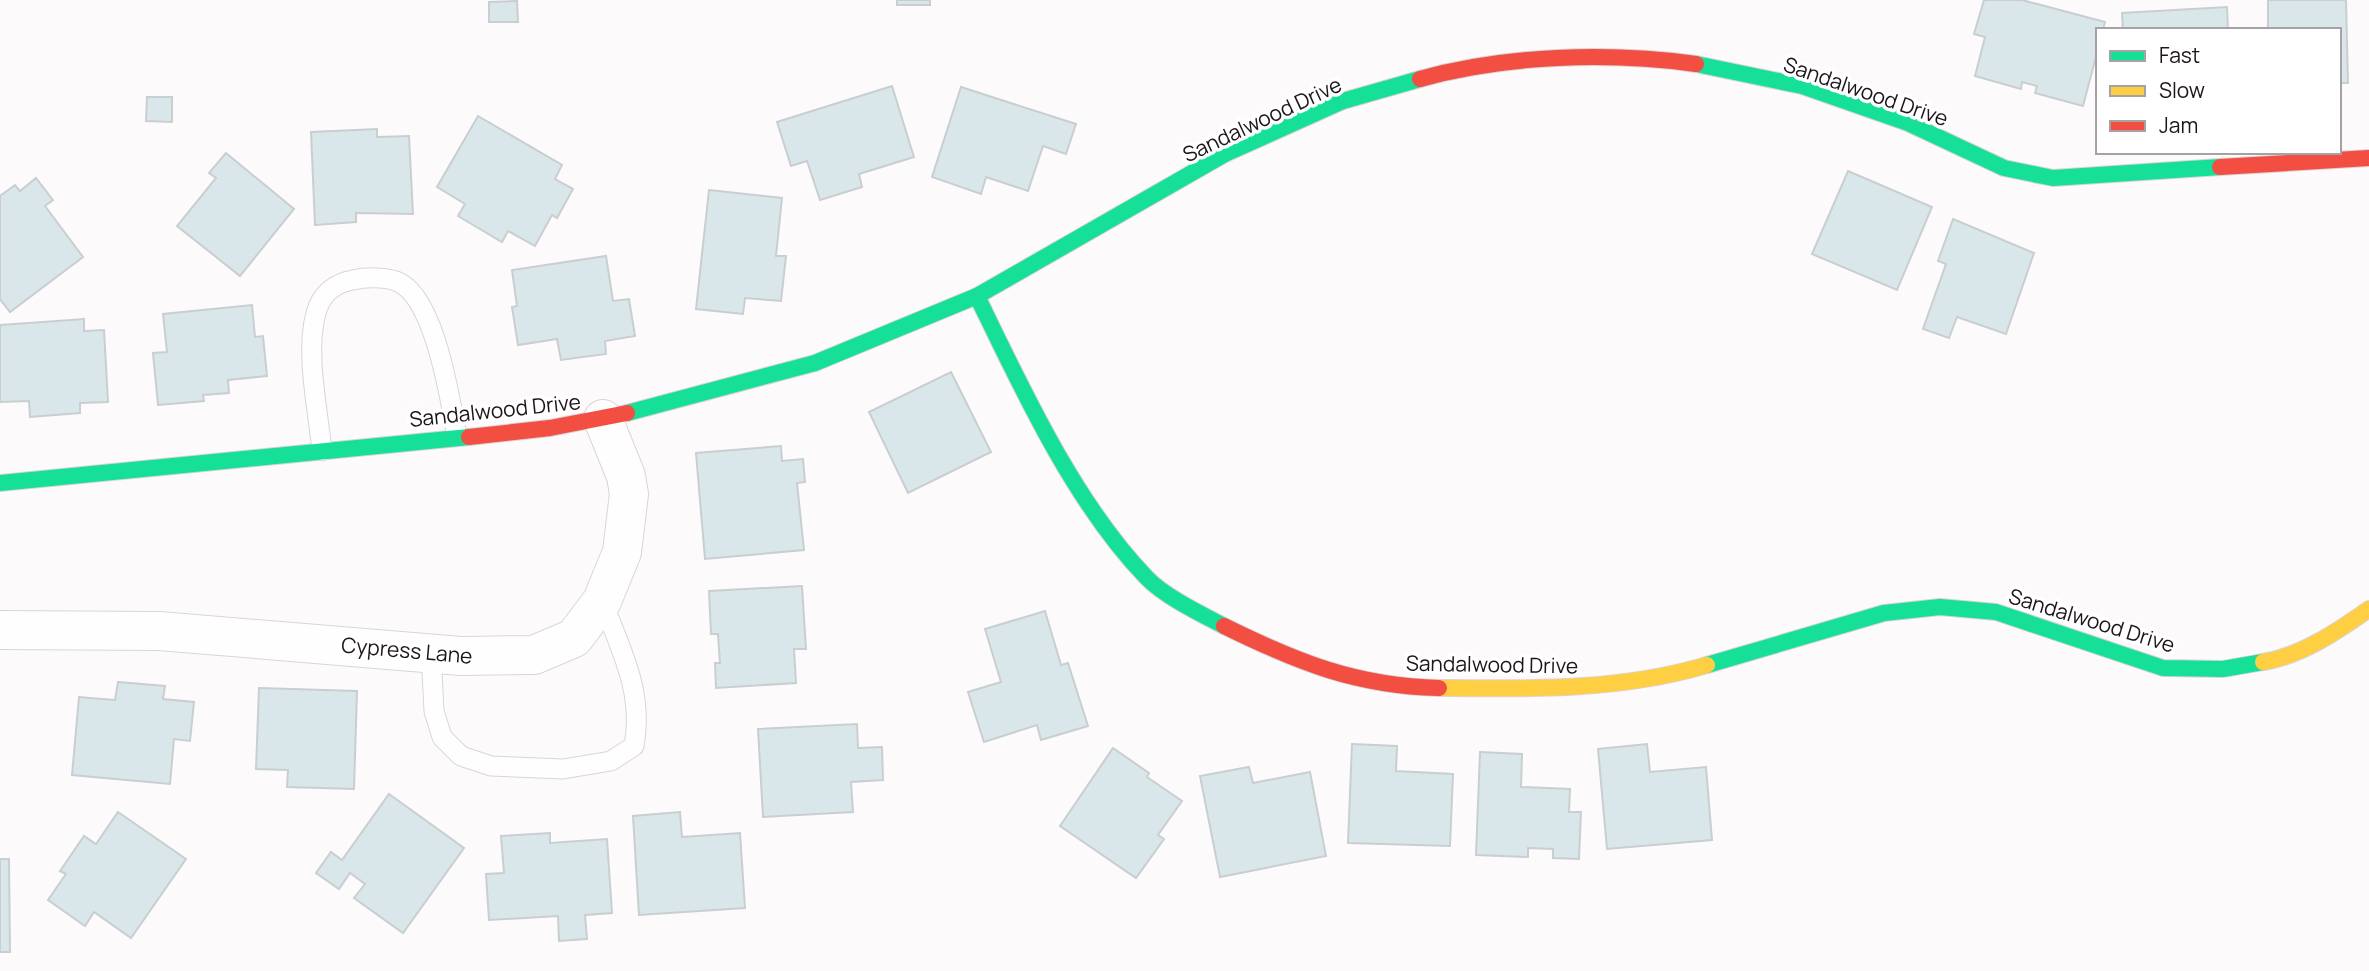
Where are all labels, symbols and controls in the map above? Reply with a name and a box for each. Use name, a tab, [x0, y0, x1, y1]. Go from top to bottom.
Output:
legend	[2096, 28, 2341, 154]
text: Fast	[2159, 41, 2200, 69]
street label: Sandalwood Drive	[1780, 50, 1952, 132]
street label: Sandalwood Drive	[1178, 70, 1346, 168]
text: Slow	[2159, 76, 2205, 104]
text: Jam	[2159, 111, 2198, 139]
street label: Sandalwood Drive	[408, 387, 582, 433]
street label: Sandalwood Drive	[2006, 581, 2178, 659]
street label: Cypress Lane	[340, 630, 474, 670]
street label: Sandalwood Drive	[1406, 648, 1578, 680]

